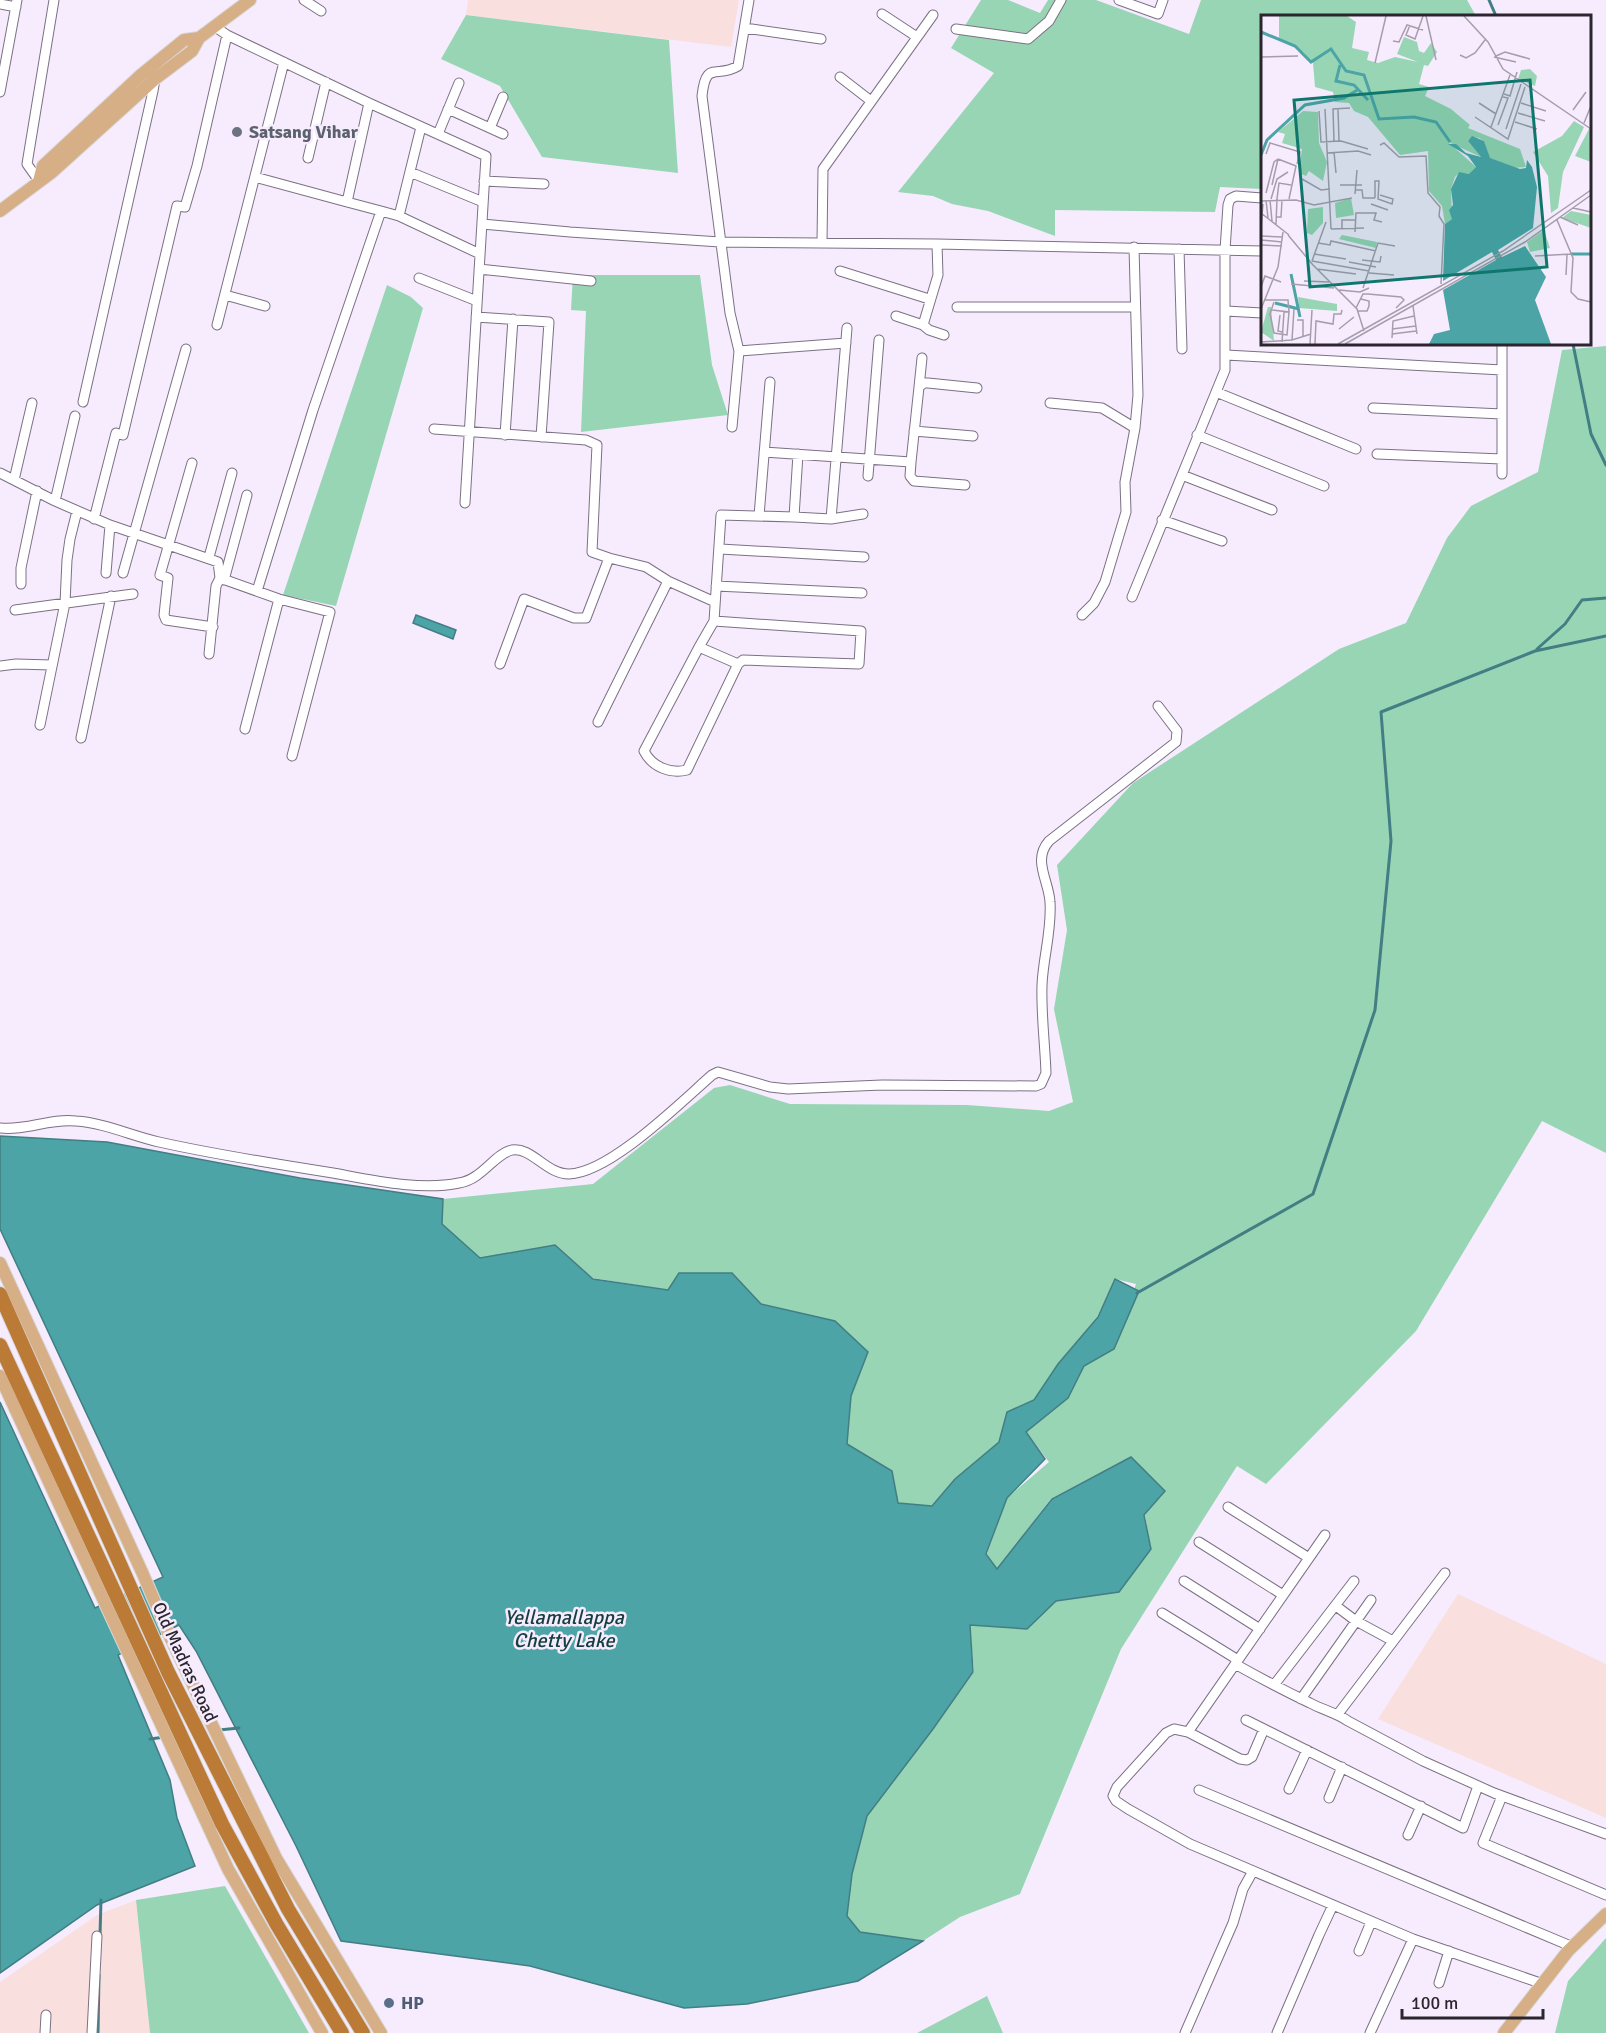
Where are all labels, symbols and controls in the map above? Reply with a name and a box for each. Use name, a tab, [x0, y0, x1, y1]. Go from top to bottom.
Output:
inset map	[1261, 15, 1591, 345]
place label: Satsang Vihar	[249, 121, 359, 143]
marker: Satsang Vihar	[230, 125, 244, 139]
street label: Old Madras Road	[148, 1599, 222, 1725]
water label: Yellamallappa Chetty Lake	[504, 1605, 625, 1653]
scale bar	[1402, 1982, 1543, 2020]
place label: HP	[401, 1992, 424, 2014]
text: 100 m	[1411, 1992, 1458, 2014]
marker: HP	[382, 1996, 396, 2010]

